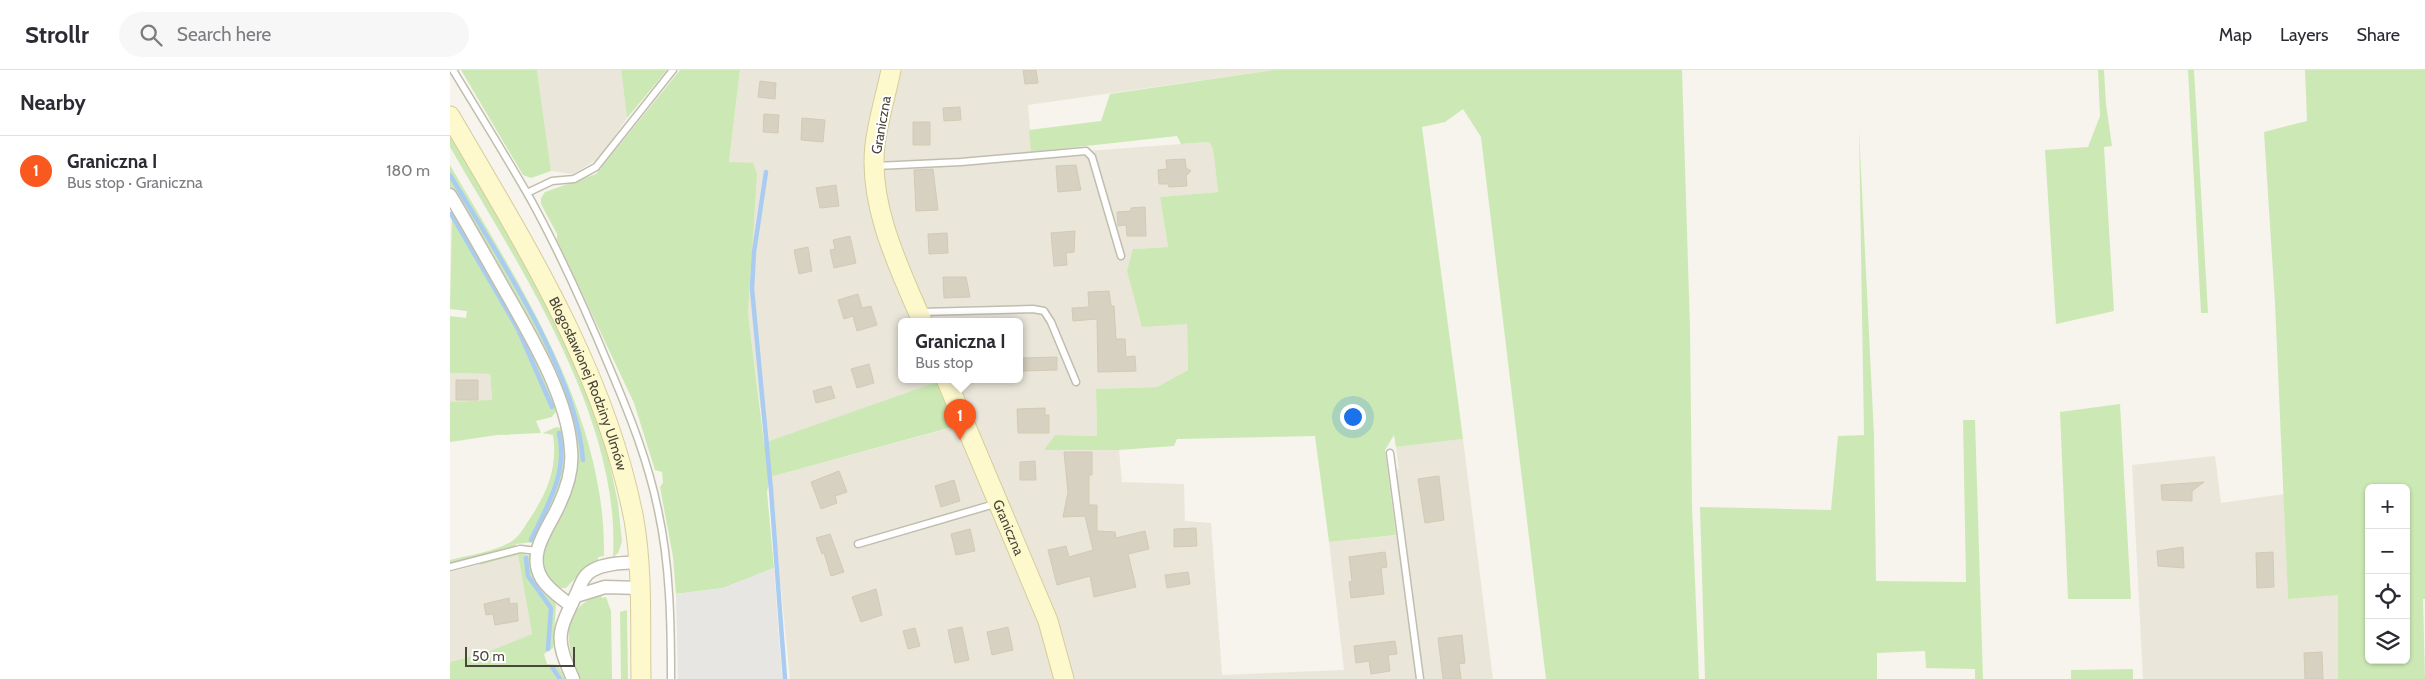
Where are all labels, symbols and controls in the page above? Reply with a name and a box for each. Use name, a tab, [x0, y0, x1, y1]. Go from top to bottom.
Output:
search box	[119, 12, 469, 57]
text: Strollr	[25, 20, 89, 49]
icon: search	[137, 21, 165, 49]
text: Search here	[177, 23, 271, 46]
text: Map	[2219, 24, 2252, 46]
text: Layers	[2280, 24, 2329, 46]
text: Share	[2357, 24, 2400, 46]
text: Nearby	[20, 90, 86, 115]
street label: Graniczna	[867, 94, 895, 155]
text: Graniczna I	[67, 150, 157, 173]
text: 1	[33, 161, 39, 180]
text: 180 m	[386, 161, 430, 180]
text: Bus stop · Graniczna	[67, 173, 203, 192]
street label: Błogosławionej Rodziny Ulmów	[545, 294, 631, 473]
popup	[898, 318, 1023, 383]
text: Graniczna I	[915, 330, 1006, 353]
text: Bus stop	[915, 353, 973, 372]
pin: 1	[944, 399, 976, 440]
your location	[1340, 404, 1366, 430]
map controls	[2365, 484, 2410, 664]
button: +	[2365, 484, 2410, 529]
street label: Graniczna	[989, 497, 1028, 558]
button: −	[2365, 529, 2410, 574]
button: locate	[2365, 574, 2410, 619]
button: layers	[2365, 619, 2410, 664]
scale bar	[465, 644, 575, 667]
text: 50 m	[472, 647, 505, 665]

